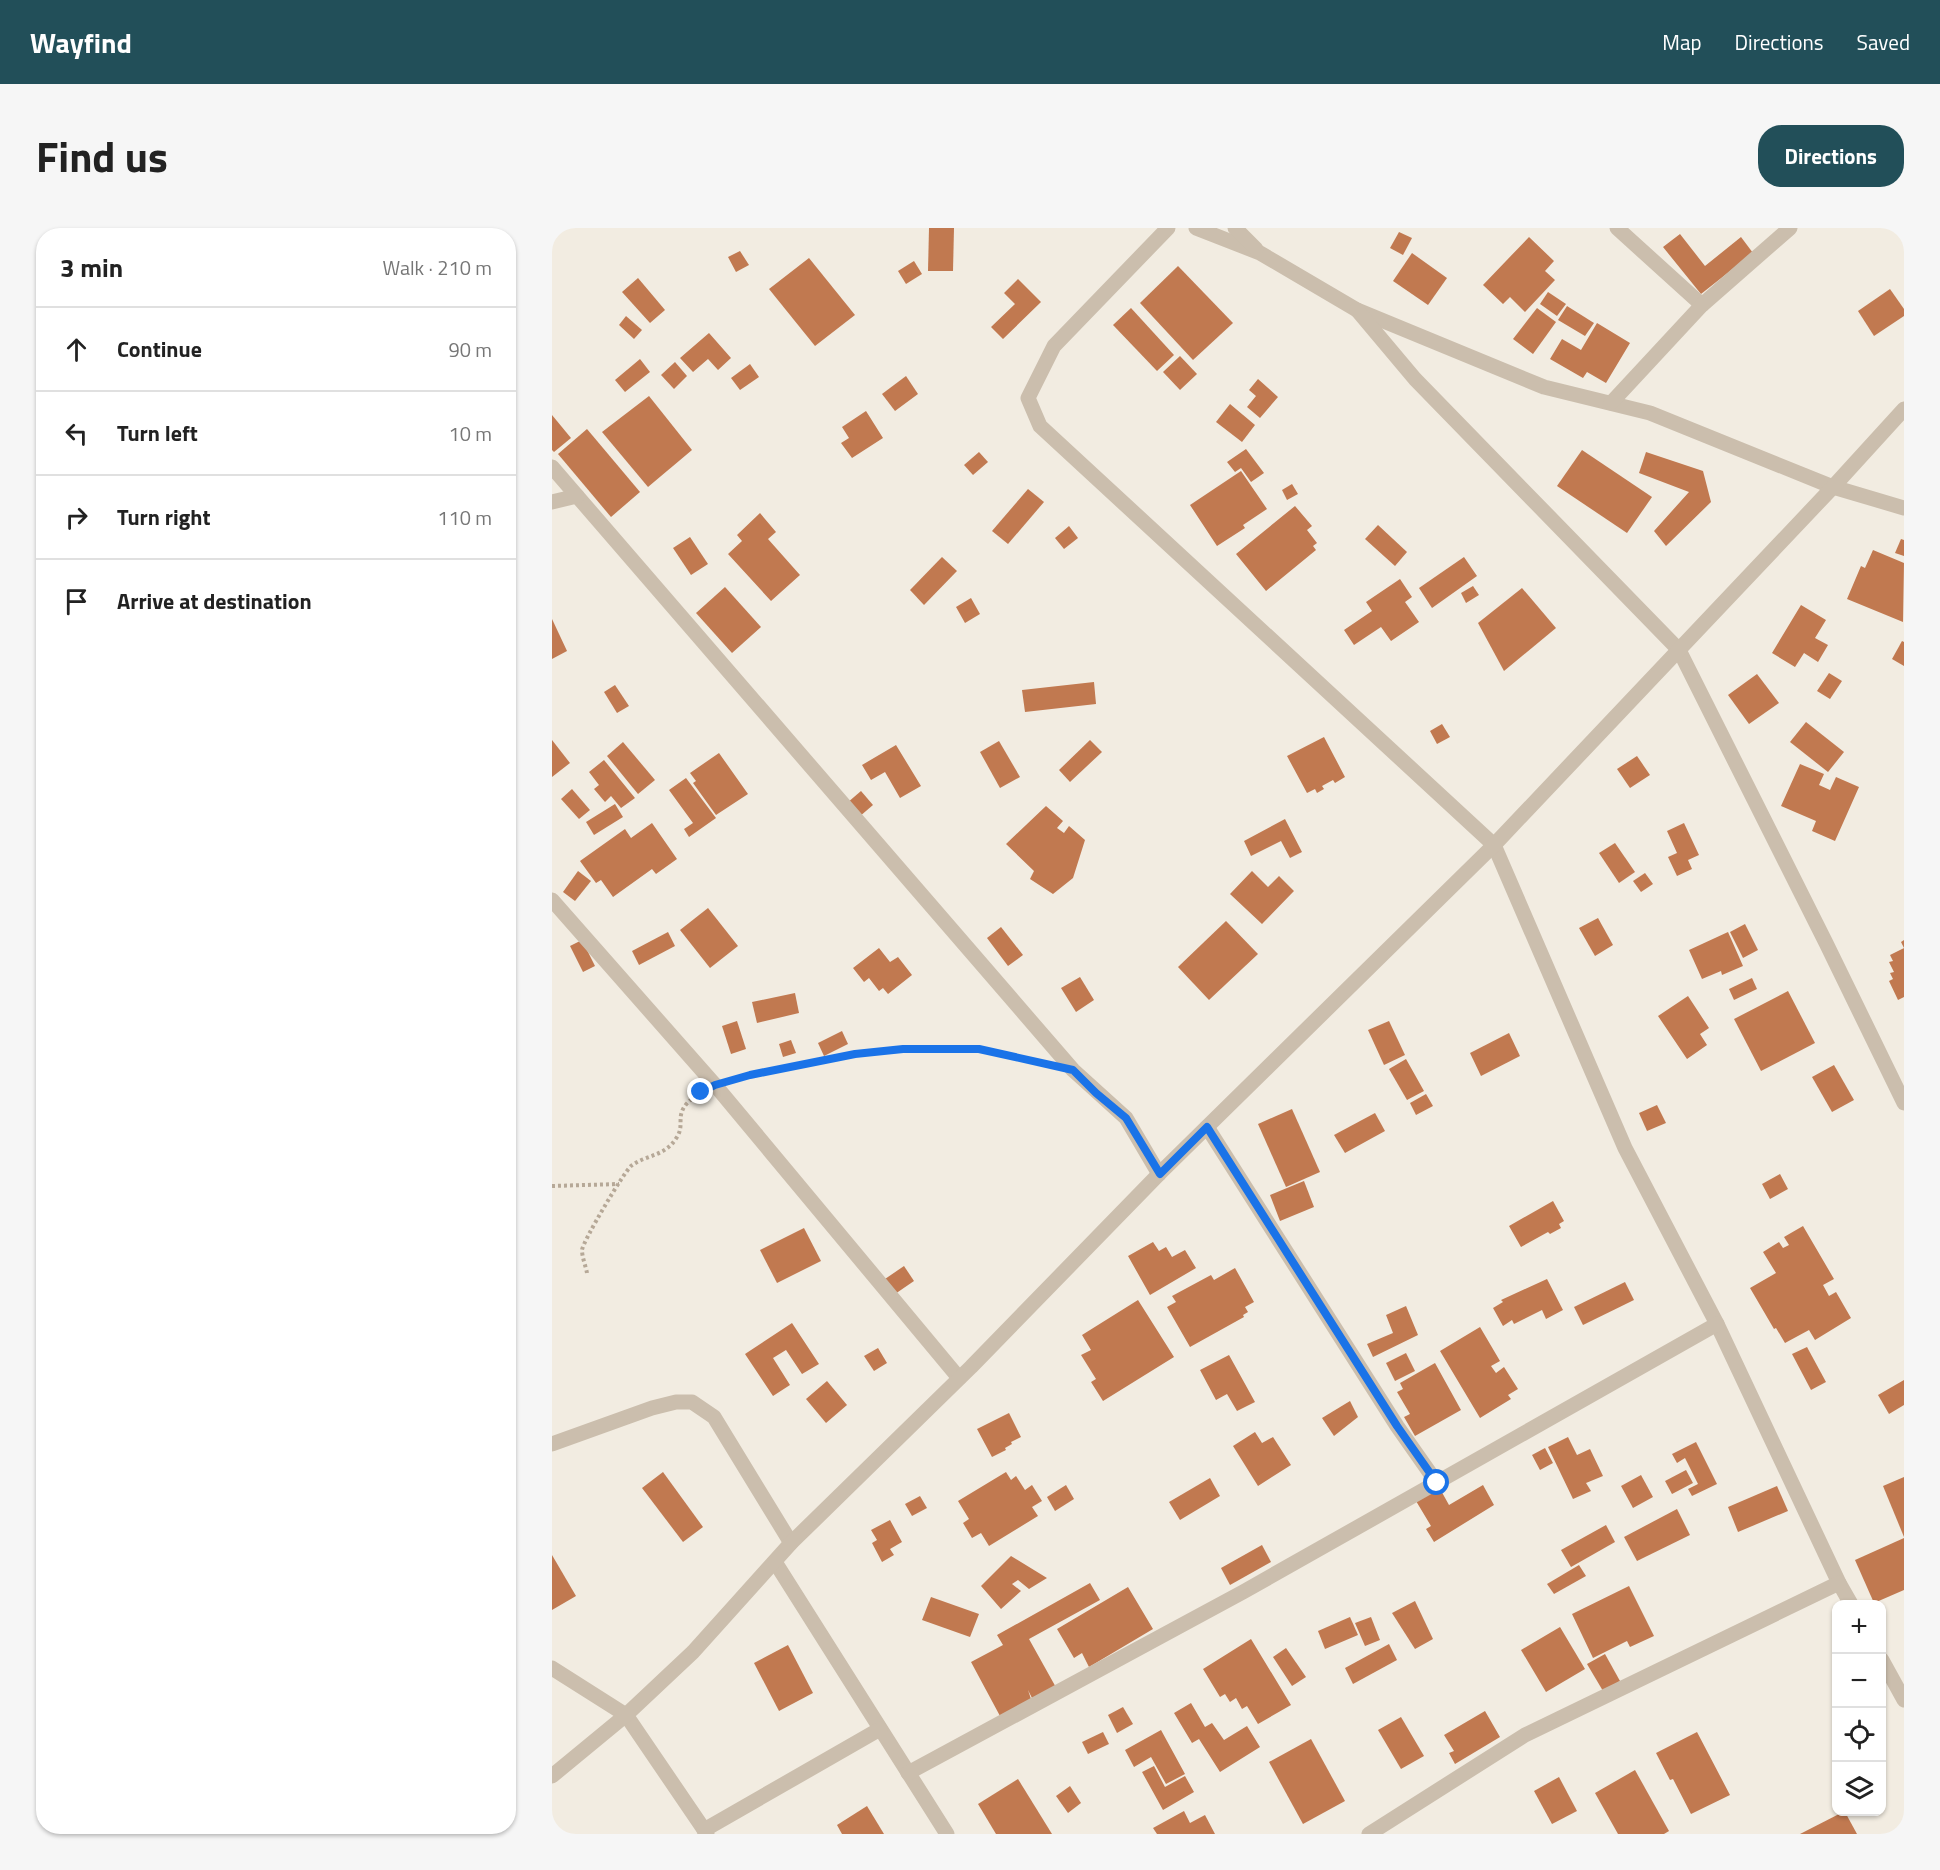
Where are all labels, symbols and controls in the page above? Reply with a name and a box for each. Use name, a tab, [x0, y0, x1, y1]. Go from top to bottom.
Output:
text: Wayfind	[30, 21, 132, 64]
text: Map	[1662, 26, 1702, 58]
text: Directions	[1735, 26, 1824, 58]
text: Saved	[1857, 26, 1910, 58]
text: Find us	[36, 124, 168, 188]
button: Directions	[1758, 125, 1904, 187]
text: 3 min	[60, 248, 123, 287]
text: Walk · 210 m	[383, 252, 492, 283]
text: Continue	[117, 332, 202, 366]
icon: ahead	[60, 333, 93, 366]
text: 90 m	[448, 334, 492, 365]
text: Turn left	[117, 416, 198, 450]
icon: left	[60, 417, 93, 450]
text: 10 m	[448, 418, 492, 449]
text: Turn right	[117, 500, 211, 534]
icon: right	[60, 501, 93, 534]
text: 110 m	[437, 502, 492, 533]
text: Arrive at destination	[117, 584, 312, 618]
icon: arrive	[60, 585, 93, 618]
route end	[687, 1078, 713, 1104]
route start	[1423, 1469, 1449, 1495]
map controls	[1832, 1600, 1886, 1816]
button: +	[1832, 1600, 1886, 1654]
button: −	[1832, 1654, 1886, 1708]
button: locate	[1832, 1708, 1886, 1762]
button: layers	[1832, 1762, 1886, 1816]

